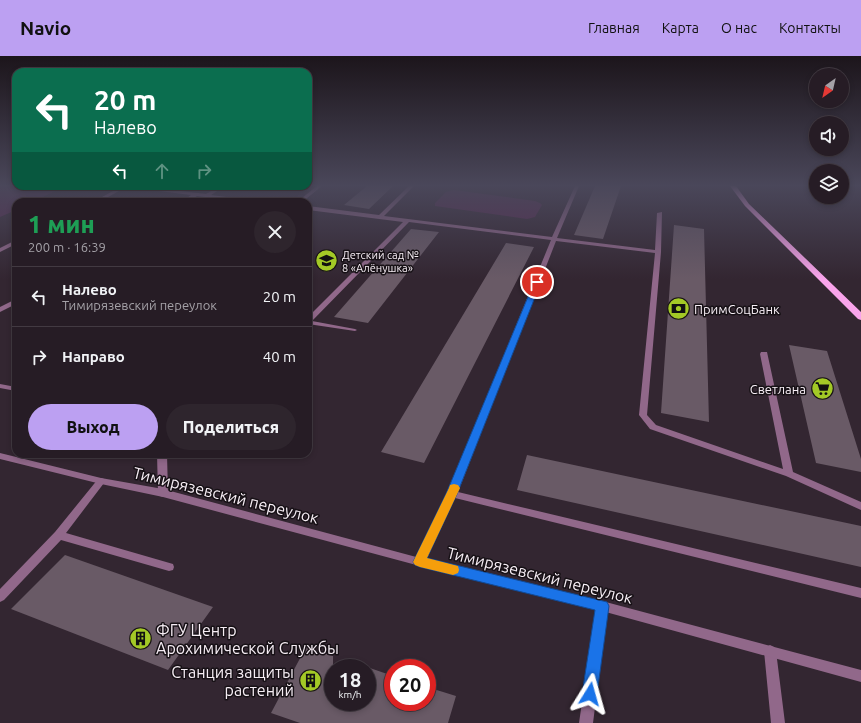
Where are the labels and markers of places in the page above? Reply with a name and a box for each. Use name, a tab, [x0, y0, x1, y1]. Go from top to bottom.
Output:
school or university icon: Детский сад № 8 «Алёнушка»	[314, 248, 340, 274]
place label: Детский сад № 8 «Алёнушка»	[342, 249, 419, 274]
pin	[520, 265, 554, 299]
bank icon: ПримСоцБанк	[665, 296, 691, 322]
place label: ПримСоцБанк	[694, 302, 780, 316]
supermarket icon: Светлана	[809, 376, 835, 402]
place label: Светлана	[750, 382, 806, 396]
place label: ФГУ Центр Арохимической Службы	[156, 621, 339, 657]
building icon: ФГУ Центр Арохимической Службы	[127, 626, 153, 652]
place label: Станция защиты растений	[171, 663, 294, 699]
building icon: Станция защиты растений	[297, 668, 323, 694]

